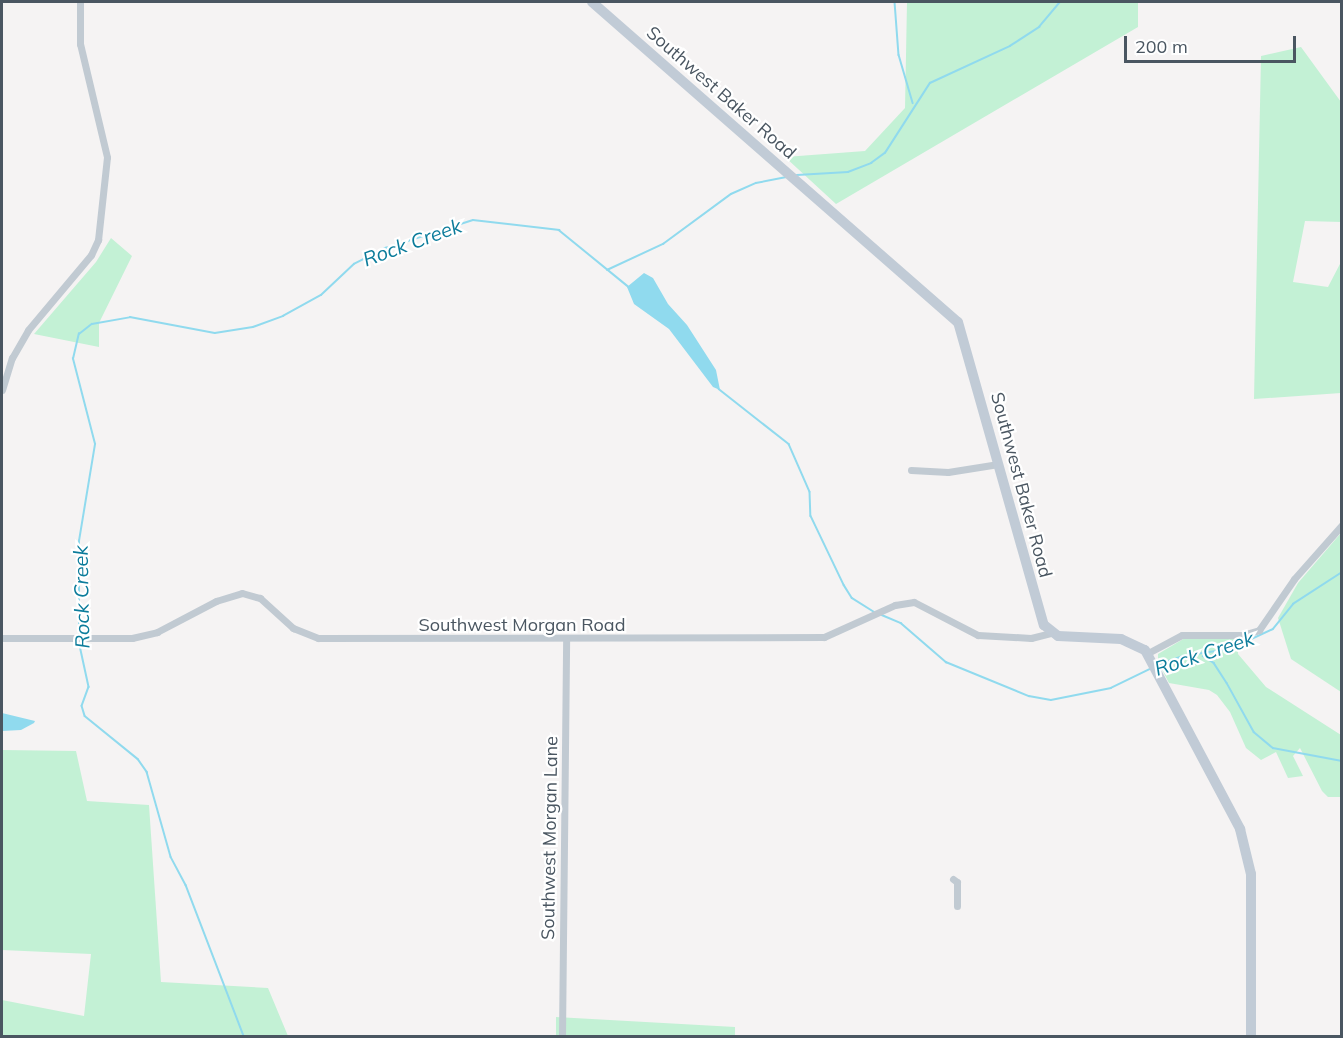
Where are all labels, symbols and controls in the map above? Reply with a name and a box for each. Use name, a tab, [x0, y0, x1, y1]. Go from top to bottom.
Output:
street label: Southwest Baker Road	[642, 22, 800, 164]
scale bar	[1127, 24, 1300, 62]
text: 200 m	[1135, 35, 1188, 58]
water label: Rock Creek	[359, 213, 465, 271]
street label: Southwest Baker Road	[986, 390, 1056, 580]
water label: Rock Creek	[68, 545, 94, 649]
street label: Southwest Morgan Road	[419, 614, 625, 636]
water label: Rock Creek	[1151, 626, 1257, 680]
street label: Southwest Morgan Lane	[537, 736, 563, 940]

